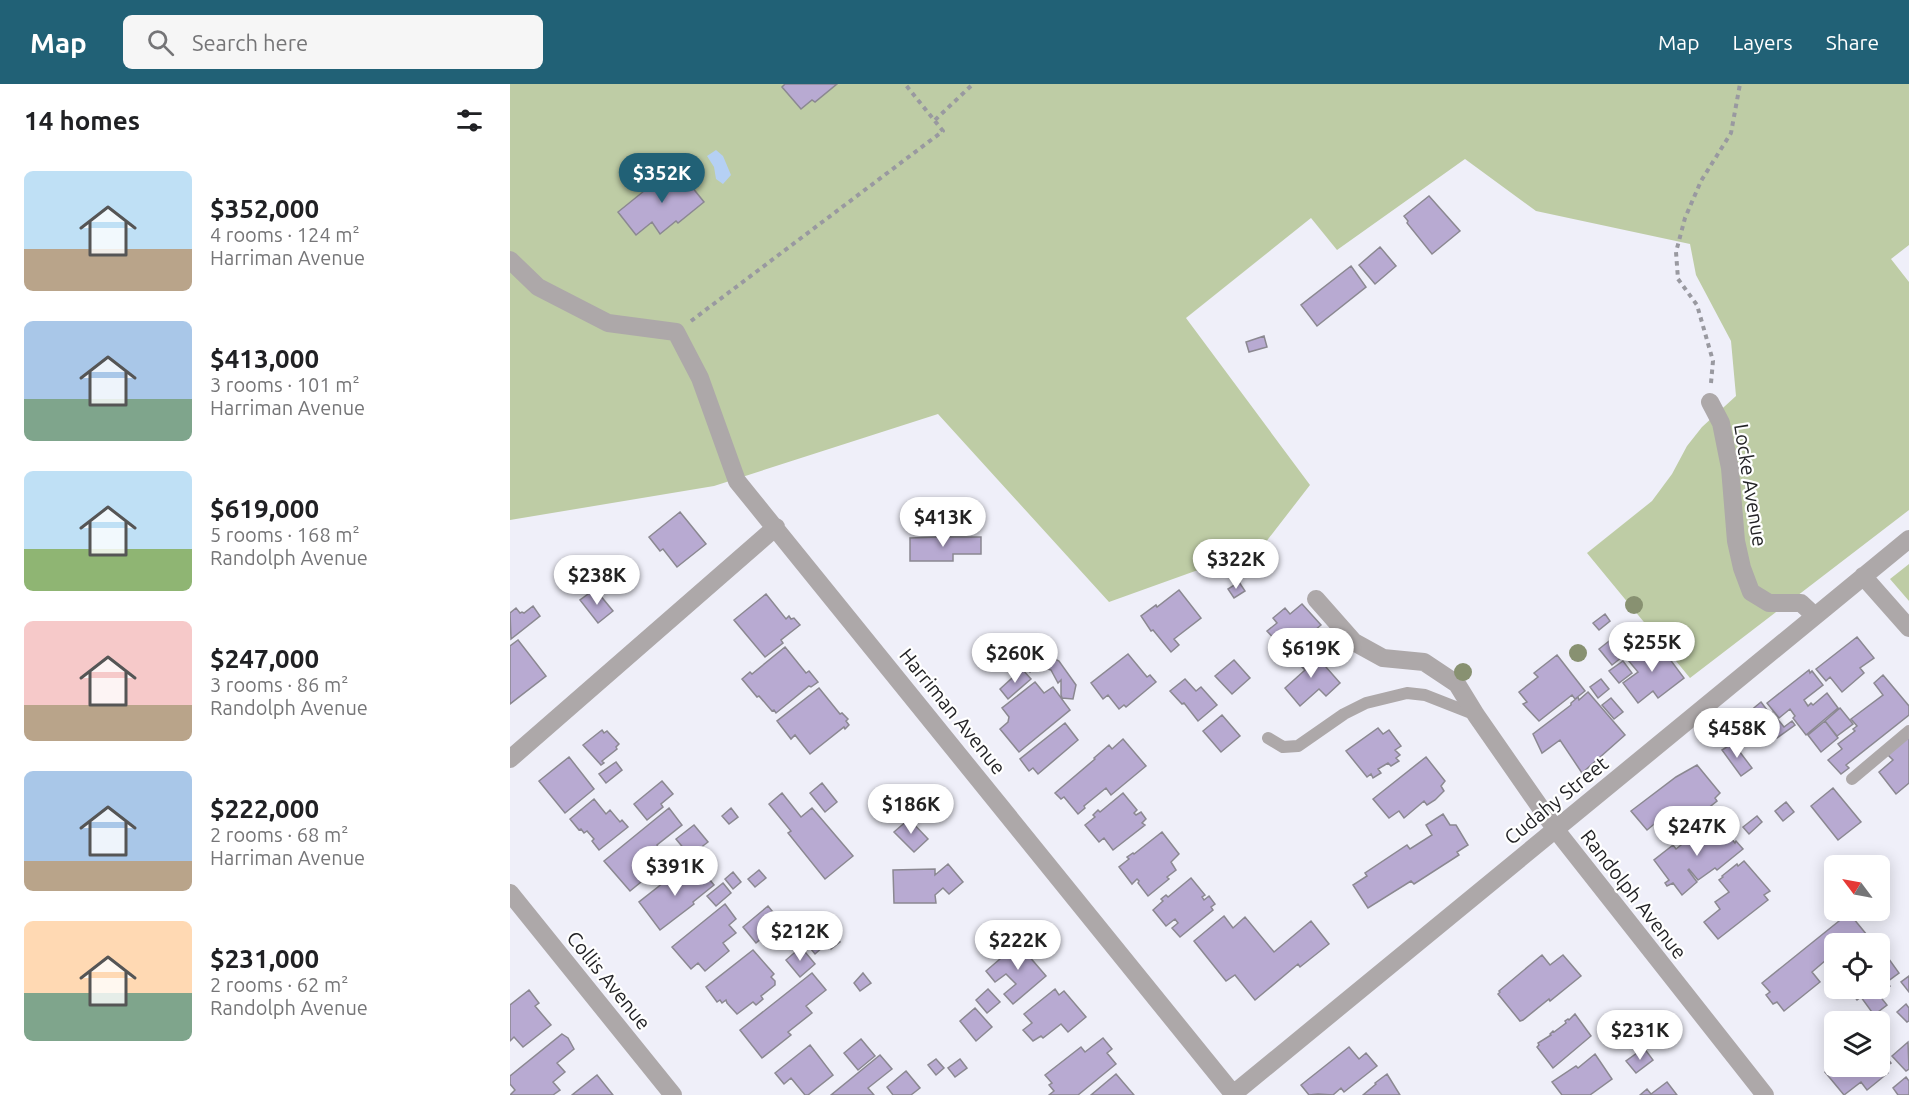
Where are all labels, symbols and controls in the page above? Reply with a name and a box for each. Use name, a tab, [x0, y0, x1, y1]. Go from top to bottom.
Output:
search box	[123, 15, 543, 69]
icon: search	[144, 26, 177, 59]
text: Map	[30, 27, 87, 58]
text: Search here	[192, 30, 308, 55]
text: Map	[1658, 30, 1699, 54]
text: Layers	[1732, 30, 1793, 54]
text: Share	[1826, 30, 1879, 54]
icon: filters	[453, 104, 486, 137]
text: 14 homes	[24, 106, 140, 135]
pin: $352K	[620, 153, 704, 204]
text: $352K	[633, 161, 691, 184]
text: $352,000	[210, 194, 319, 223]
icon: home	[72, 195, 144, 267]
text: 4 rooms · 124 m²	[210, 223, 360, 246]
text: Harriman Avenue	[210, 246, 365, 269]
text: $413,000	[210, 344, 319, 373]
icon: home	[72, 345, 144, 417]
text: 3 rooms · 101 m²	[210, 373, 360, 396]
text: Harriman Avenue	[210, 396, 365, 419]
street label: Locke Avenue	[1730, 422, 1772, 548]
text: $619,000	[210, 494, 319, 523]
icon: home	[72, 495, 144, 567]
pin: $413K	[901, 497, 985, 548]
text: $413K	[914, 505, 972, 528]
text: 5 rooms · 168 m²	[210, 523, 360, 546]
pin: $322K	[1194, 539, 1278, 590]
text: Randolph Avenue	[210, 546, 368, 569]
text: $322K	[1207, 547, 1265, 570]
pin: $238K	[555, 555, 639, 606]
text: $238K	[568, 563, 626, 586]
pin: $255K	[1610, 622, 1694, 673]
pin: $619K	[1269, 628, 1353, 679]
text: $255K	[1623, 630, 1681, 653]
pin: $260K	[973, 633, 1057, 684]
text: $619K	[1282, 636, 1340, 659]
text: $260K	[986, 641, 1044, 664]
street label: Harriman Avenue	[895, 643, 1011, 779]
text: $247,000	[210, 644, 319, 673]
icon: home	[72, 645, 144, 717]
text: 3 rooms · 86 m²	[210, 673, 348, 696]
text: Randolph Avenue	[210, 696, 368, 719]
pin: $458K	[1695, 708, 1779, 759]
text: $458K	[1708, 716, 1766, 739]
street label: Cudahy Street	[1500, 751, 1613, 849]
pin: $186K	[869, 784, 953, 835]
text: $186K	[882, 792, 940, 815]
text: $222,000	[210, 794, 319, 823]
icon: home	[72, 795, 144, 867]
pin: $247K	[1655, 806, 1739, 857]
text: $247K	[1668, 814, 1726, 837]
text: 2 rooms · 68 m²	[210, 823, 348, 846]
street label: Randolph Avenue	[1576, 825, 1692, 963]
text: Harriman Avenue	[210, 846, 365, 869]
pin: $391K	[633, 846, 717, 897]
text: $391K	[646, 854, 704, 877]
north arrow	[1824, 855, 1890, 921]
map controls	[1824, 855, 1890, 1077]
pin: $212K	[758, 911, 842, 962]
text: $212K	[771, 919, 829, 942]
pin: $222K	[976, 920, 1060, 971]
street label: Collis Avenue	[562, 926, 656, 1034]
text: $222K	[989, 928, 1047, 951]
button: locate	[1824, 933, 1890, 999]
text: $231,000	[210, 944, 319, 973]
icon: home	[72, 945, 144, 1017]
text: 2 rooms · 62 m²	[210, 973, 348, 996]
text: Randolph Avenue	[210, 996, 368, 1019]
pin: $231K	[1598, 1010, 1682, 1061]
button: layers	[1824, 1011, 1890, 1077]
text: $231K	[1611, 1018, 1669, 1041]

